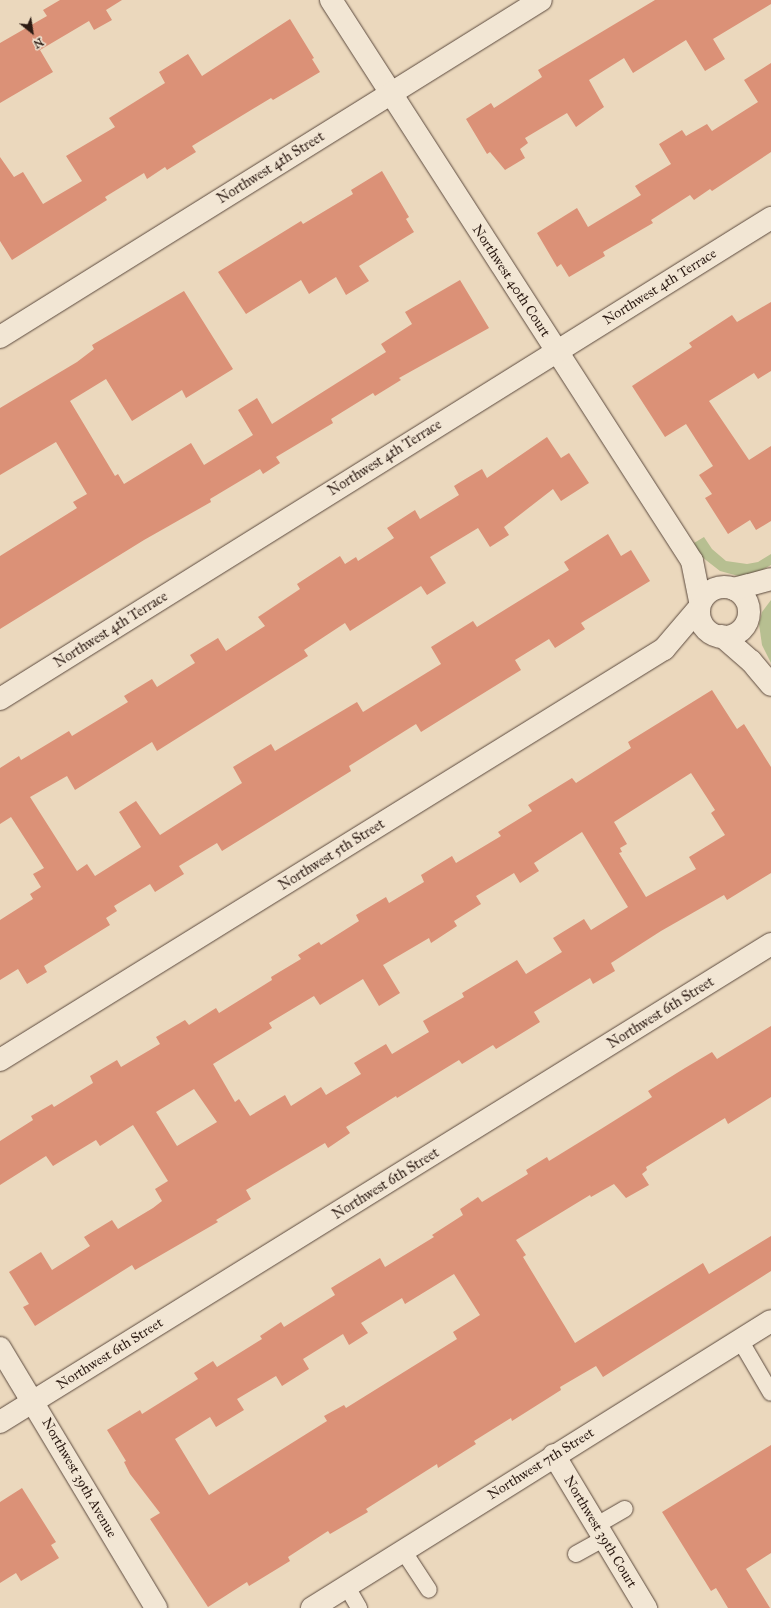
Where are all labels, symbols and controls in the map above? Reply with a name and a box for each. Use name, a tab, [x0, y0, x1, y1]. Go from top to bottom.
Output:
north arrow	[12, 12, 52, 52]
text: N	[31, 35, 46, 51]
street label: Northwest 4th Street	[214, 128, 328, 208]
street label: Northwest 40th Court	[468, 222, 554, 340]
street label: Northwest 4th Terrace	[600, 245, 720, 329]
street label: Northwest 4th Terrace	[325, 416, 445, 500]
street label: Northwest 4th Terrace	[51, 588, 171, 672]
street label: Northwest 5th Street	[276, 816, 388, 894]
street label: Northwest 6th Street	[605, 973, 717, 1053]
street label: Northwest 6th Street	[330, 1144, 442, 1224]
street label: Northwest 6th Street	[54, 1314, 166, 1394]
street label: Northwest 39th Avenue	[38, 1415, 120, 1541]
street label: Northwest 7th Street	[485, 1424, 597, 1504]
street label: Northwest 39th Court	[560, 1473, 640, 1591]

